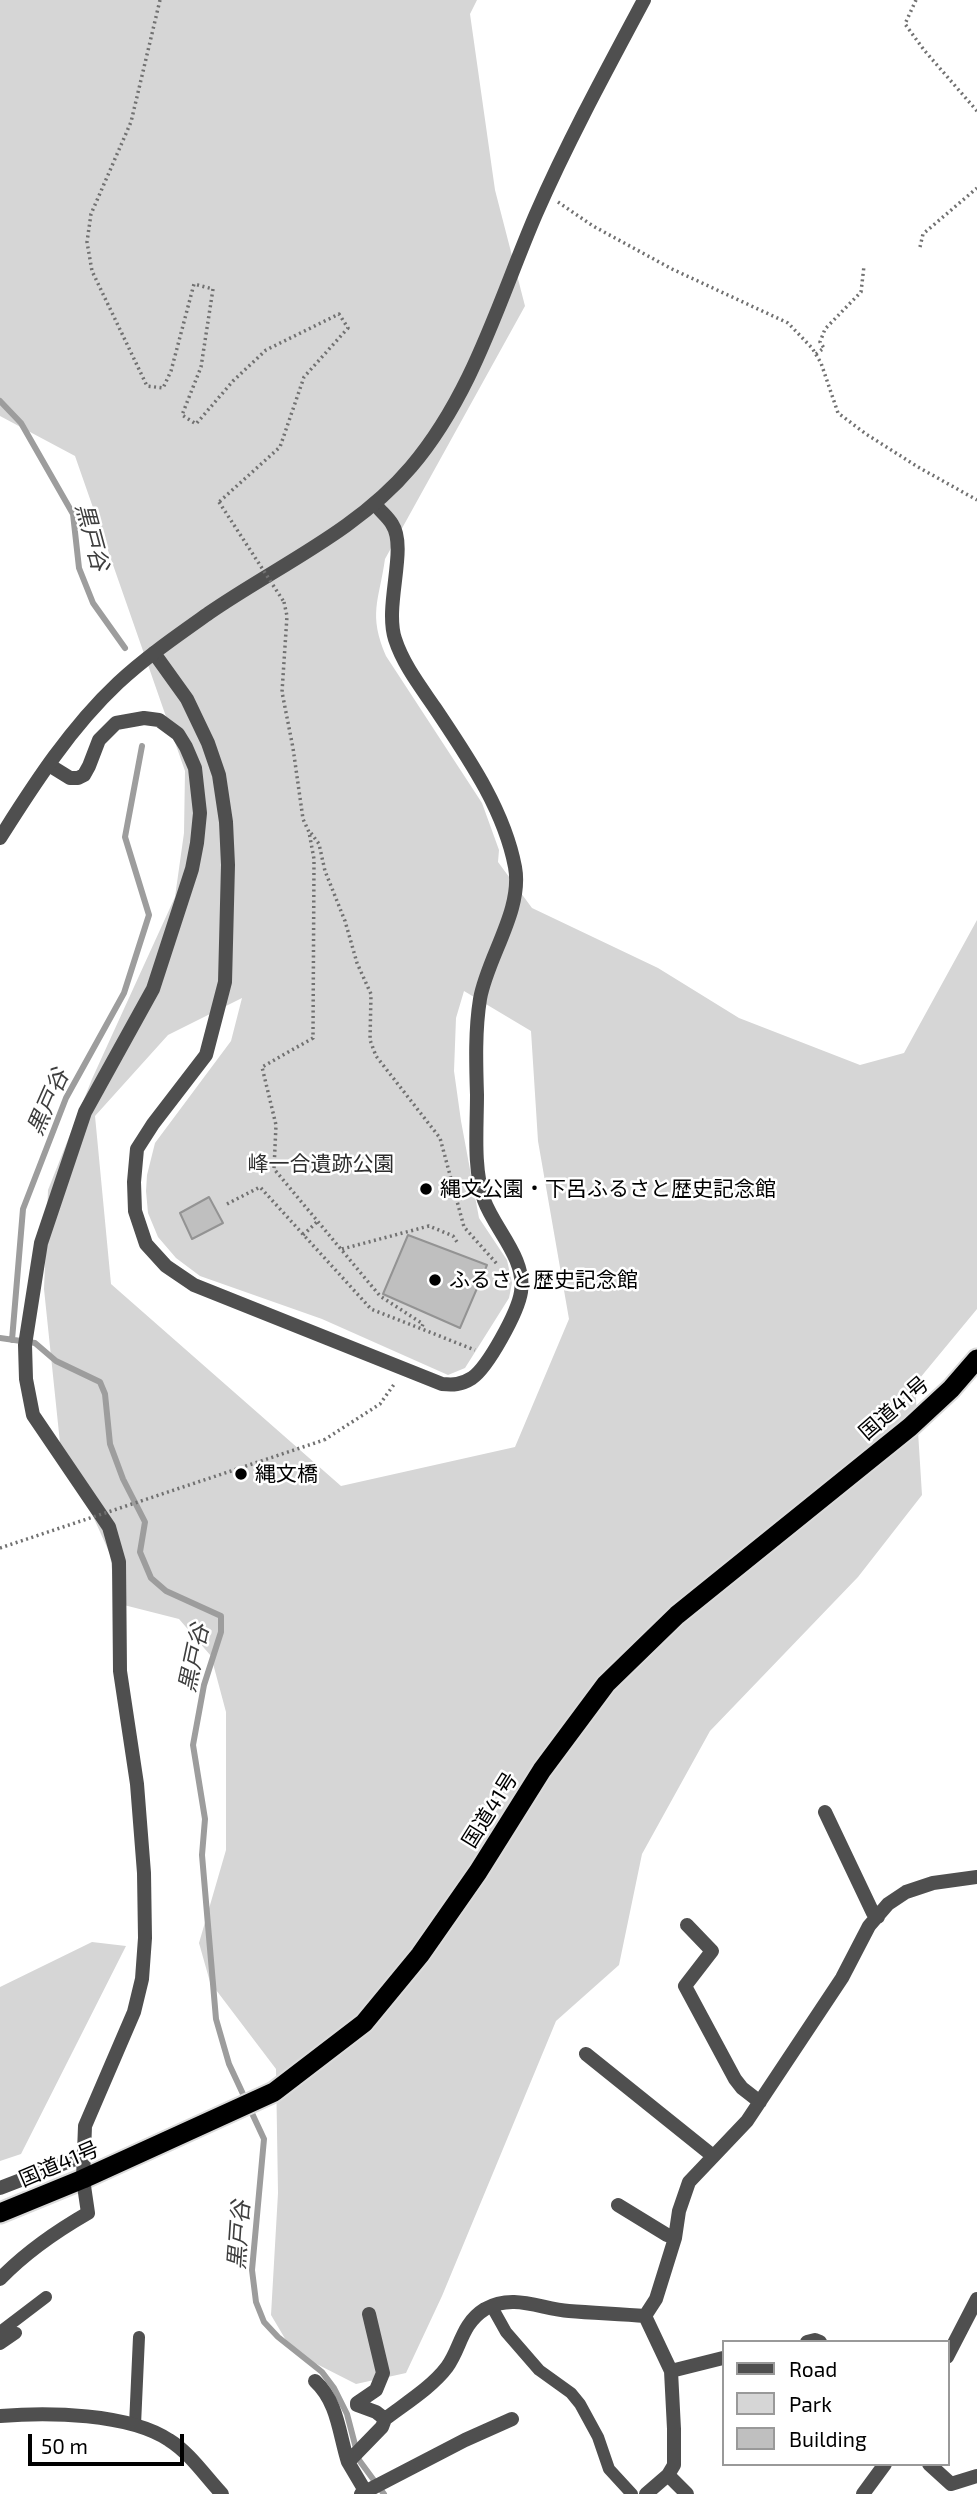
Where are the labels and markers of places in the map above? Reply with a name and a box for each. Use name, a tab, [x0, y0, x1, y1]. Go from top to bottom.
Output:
place label: 縄文公園・下呂ふるさと歴史記念館	[440, 1176, 776, 1202]
marker: 縄文公園・下呂ふるさと歴史記念館	[418, 1181, 434, 1197]
place label: ふるさと歴史記念館	[449, 1267, 638, 1293]
marker: ふるさと歴史記念館	[427, 1272, 443, 1288]
place label: 縄文橋	[255, 1461, 318, 1487]
marker: 縄文橋	[233, 1466, 249, 1482]

